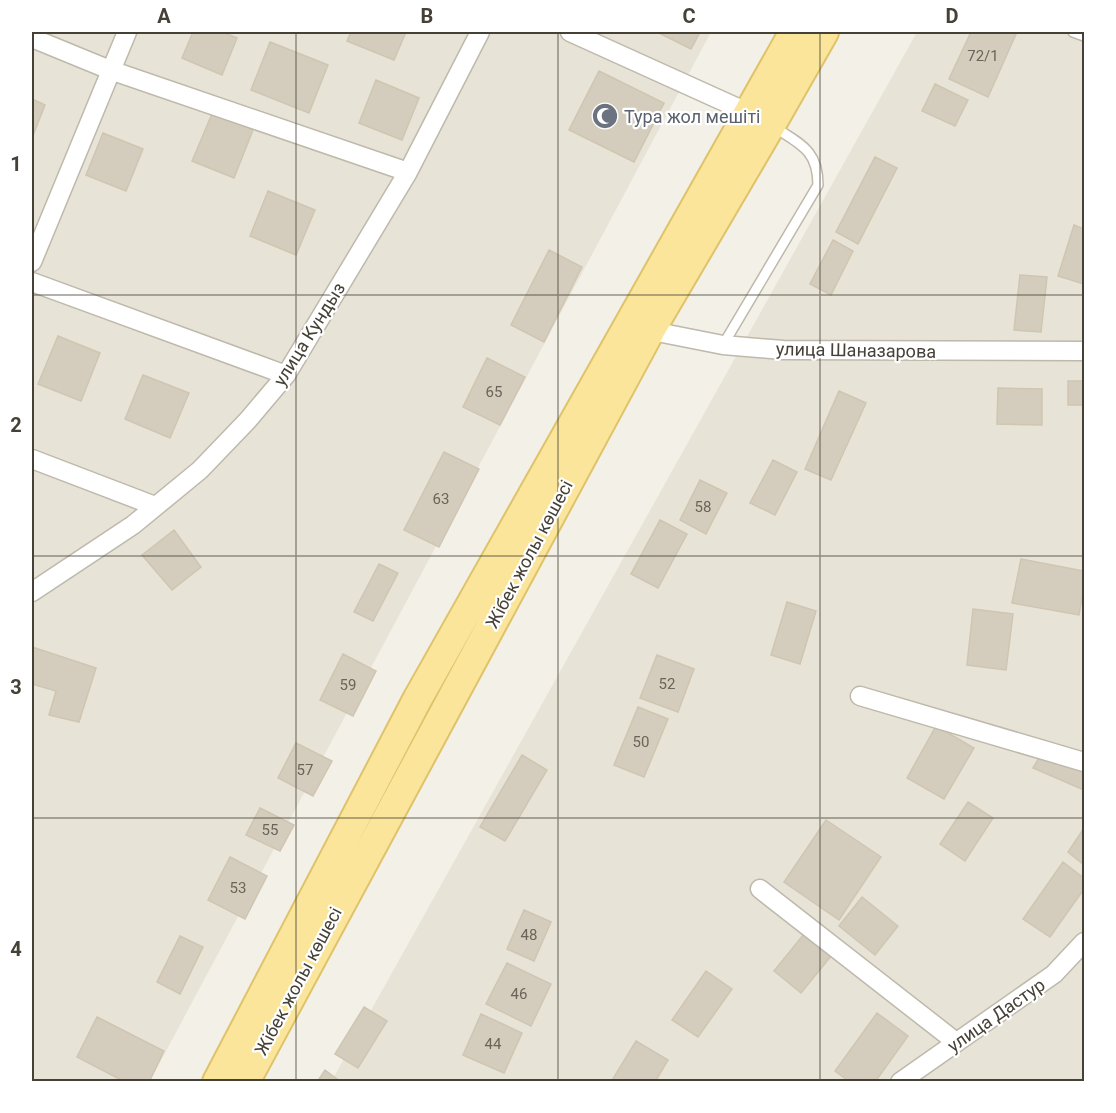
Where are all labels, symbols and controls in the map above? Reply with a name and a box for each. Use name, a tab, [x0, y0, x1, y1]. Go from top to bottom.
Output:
text: A	[157, 4, 171, 28]
text: B	[421, 4, 433, 28]
text: C	[682, 4, 696, 28]
text: D	[946, 4, 959, 28]
house number: 72/1	[967, 47, 999, 65]
mosque icon: Тура жол мешіті	[590, 101, 620, 131]
place label: Тура жол мешіті	[624, 106, 760, 127]
text: 1	[10, 152, 22, 176]
street label: улица Кундыз	[269, 278, 349, 390]
street label: улица Шаназарова	[776, 338, 936, 362]
house number: 65	[486, 383, 502, 401]
text: 2	[10, 413, 22, 437]
street label: Жібек жолы көшесі	[481, 476, 577, 632]
house number: 63	[433, 490, 449, 508]
house number: 58	[695, 498, 711, 516]
text: 3	[10, 675, 22, 699]
house number: 52	[659, 675, 675, 693]
house number: 59	[340, 676, 356, 694]
house number: 50	[633, 733, 649, 751]
house number: 57	[297, 761, 313, 779]
house number: 55	[262, 821, 278, 839]
house number: 53	[230, 879, 246, 897]
street label: Жібек жолы көшесі	[250, 903, 346, 1059]
house number: 48	[521, 926, 537, 944]
text: 4	[10, 937, 22, 961]
street label: улица Дастур	[943, 974, 1049, 1056]
house number: 46	[511, 985, 527, 1003]
house number: 44	[485, 1035, 502, 1053]

